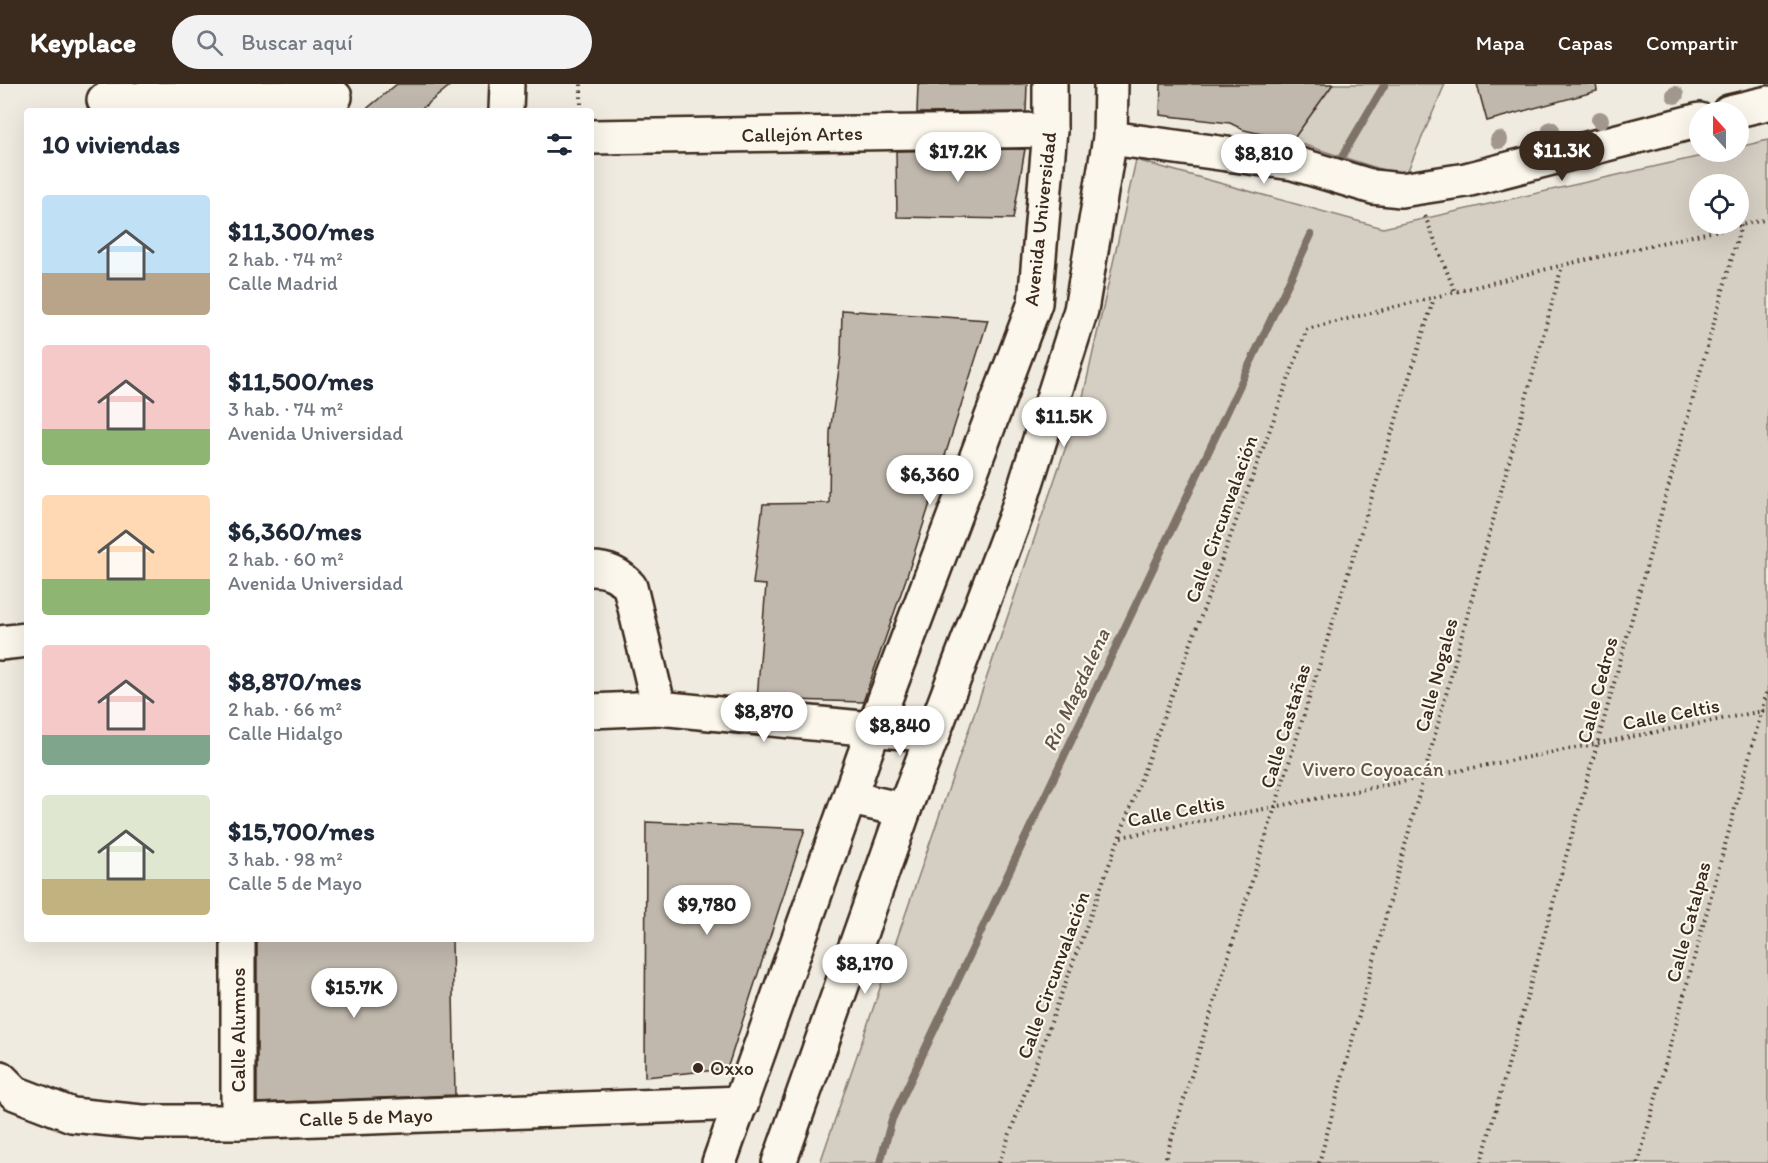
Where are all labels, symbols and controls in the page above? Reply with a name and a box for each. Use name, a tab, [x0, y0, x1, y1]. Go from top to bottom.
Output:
search box	[172, 15, 592, 69]
text: Keyplace	[30, 25, 136, 59]
icon: search	[193, 26, 226, 59]
text: Buscar aquí	[241, 29, 353, 56]
text: Mapa	[1476, 30, 1525, 55]
text: Capas	[1558, 30, 1613, 55]
text: Compartir	[1646, 30, 1738, 55]
north arrow	[1689, 102, 1749, 162]
map controls	[1689, 102, 1749, 234]
street label: Callejón Artes	[741, 121, 863, 147]
text: 10 viviendas	[42, 128, 180, 160]
icon: filters	[543, 128, 576, 161]
street label: Avenida Universidad	[1019, 131, 1061, 307]
pin: $11.3K	[1513, 131, 1611, 182]
pin: $17.2K	[909, 132, 1007, 183]
pin: $8,810	[1215, 134, 1313, 185]
text: $11.3K	[1533, 138, 1591, 162]
text: $17.2K	[929, 139, 987, 163]
text: $8,810	[1235, 141, 1293, 165]
button: locate	[1689, 174, 1749, 234]
text: $11,300/mes	[228, 215, 374, 247]
icon: home	[90, 219, 162, 291]
text: 2 hab. · 74 m²	[228, 247, 343, 271]
text: Calle Madrid	[228, 271, 338, 295]
text: $11,500/mes	[228, 365, 374, 397]
icon: home	[90, 369, 162, 441]
text: 3 hab. · 74 m²	[228, 397, 343, 421]
pin: $11.5K	[1015, 397, 1113, 448]
text: $11.5K	[1036, 404, 1092, 428]
text: Avenida Universidad	[228, 421, 403, 445]
street label: Calle Circunvalación	[1180, 432, 1262, 606]
pin: $6,360	[881, 455, 979, 506]
text: $6,360	[900, 462, 960, 486]
text: $6,360/mes	[228, 515, 362, 547]
icon: home	[90, 519, 162, 591]
text: 2 hab. · 60 m²	[228, 547, 344, 571]
text: Avenida Universidad	[228, 571, 403, 595]
street label: Calle Nogales	[1409, 615, 1463, 735]
water label: Río Magdalena	[1036, 624, 1115, 755]
street label: Calle Cedros	[1571, 634, 1623, 746]
street label: Calle Castañas	[1255, 661, 1315, 791]
text: $8,870/mes	[228, 665, 362, 697]
icon: home	[90, 669, 162, 741]
pin: $8,870	[715, 692, 813, 743]
street label: Calle Celtis	[1620, 693, 1722, 735]
text: 2 hab. · 66 m²	[228, 697, 342, 721]
text: $8,870	[734, 699, 794, 723]
pin: $8,840	[851, 706, 949, 757]
text: $8,840	[869, 713, 931, 737]
text: Calle Hidalgo	[228, 721, 343, 745]
park label: Vivero Coyoacán	[1302, 757, 1444, 781]
street label: Calle Celtis	[1125, 790, 1227, 832]
text: $15,700/mes	[228, 815, 375, 847]
icon: home	[90, 819, 162, 891]
text: 3 hab. · 98 m²	[228, 847, 343, 871]
street label: Calle Catalpas	[1660, 859, 1716, 985]
text: Calle 5 de Mayo	[228, 871, 362, 895]
pin: $9,780	[658, 885, 756, 936]
street label: Calle Circunvalación	[1012, 888, 1094, 1062]
text: $9,780	[678, 892, 736, 916]
pin: $8,170	[816, 944, 914, 995]
text: $8,170	[836, 951, 894, 975]
street label: Calle Alumnos	[226, 968, 250, 1092]
pin: $15.7K	[305, 968, 403, 1019]
text: $15.7K	[325, 975, 383, 999]
place label: Oxxo	[710, 1056, 754, 1080]
marker: Oxxo	[691, 1061, 705, 1075]
street label: Calle 5 de Mayo	[299, 1103, 433, 1131]

